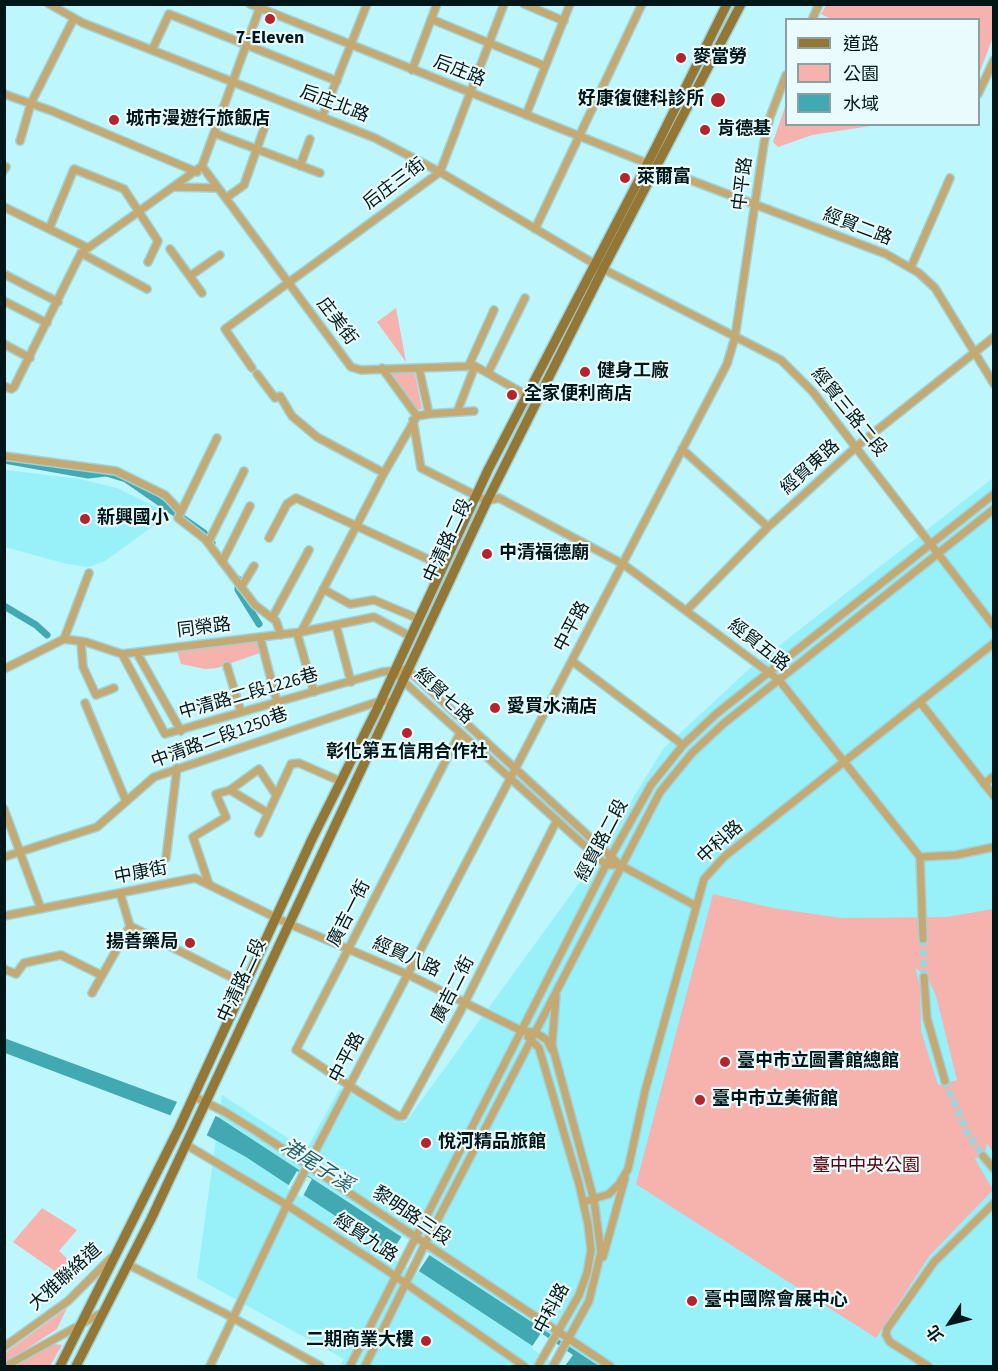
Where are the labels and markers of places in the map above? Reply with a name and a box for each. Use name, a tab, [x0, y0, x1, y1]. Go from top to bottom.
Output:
marker: 7-Eleven	[263, 12, 277, 26]
place label: 7-Eleven	[236, 28, 304, 50]
place label: 麥當勞	[693, 47, 747, 69]
marker: 麥當勞	[674, 51, 688, 65]
place label: 好康復健科診所	[578, 89, 704, 111]
marker: 好康復健科診所	[709, 91, 727, 109]
place label: 城市漫遊行旅飯店	[126, 109, 270, 131]
marker: 城市漫遊行旅飯店	[107, 113, 121, 127]
place label: 肯德基	[717, 119, 771, 141]
marker: 肯德基	[698, 123, 712, 137]
place label: 萊爾富	[637, 167, 691, 189]
marker: 萊爾富	[618, 171, 632, 185]
place label: 健身工廠	[597, 361, 669, 383]
marker: 健身工廠	[578, 365, 592, 379]
place label: 全家便利商店	[524, 384, 632, 406]
marker: 全家便利商店	[505, 388, 519, 402]
place label: 新興國小	[97, 508, 169, 530]
marker: 新興國小	[78, 512, 92, 526]
place label: 中清福德廟	[499, 543, 589, 565]
marker: 中清福德廟	[480, 547, 494, 561]
place label: 愛買水湳店	[507, 697, 597, 719]
marker: 愛買水湳店	[488, 701, 502, 715]
marker: 彰化第五信用合作社	[400, 726, 414, 740]
place label: 彰化第五信用合作社	[326, 742, 488, 764]
place label: 揚善藥局	[106, 932, 178, 954]
marker: 揚善藥局	[183, 936, 197, 950]
place label: 臺中市立圖書館總館	[737, 1051, 899, 1073]
marker: 臺中市立圖書館總館	[718, 1055, 732, 1069]
place label: 臺中市立美術館	[712, 1089, 838, 1111]
marker: 臺中市立美術館	[693, 1093, 707, 1107]
place label: 悅河精品旅館	[438, 1132, 546, 1154]
marker: 悅河精品旅館	[419, 1136, 433, 1150]
place label: 臺中國際會展中心	[704, 1290, 848, 1312]
marker: 臺中國際會展中心	[685, 1294, 699, 1308]
place label: 二期商業大樓	[306, 1330, 414, 1352]
marker: 二期商業大樓	[419, 1334, 433, 1348]

